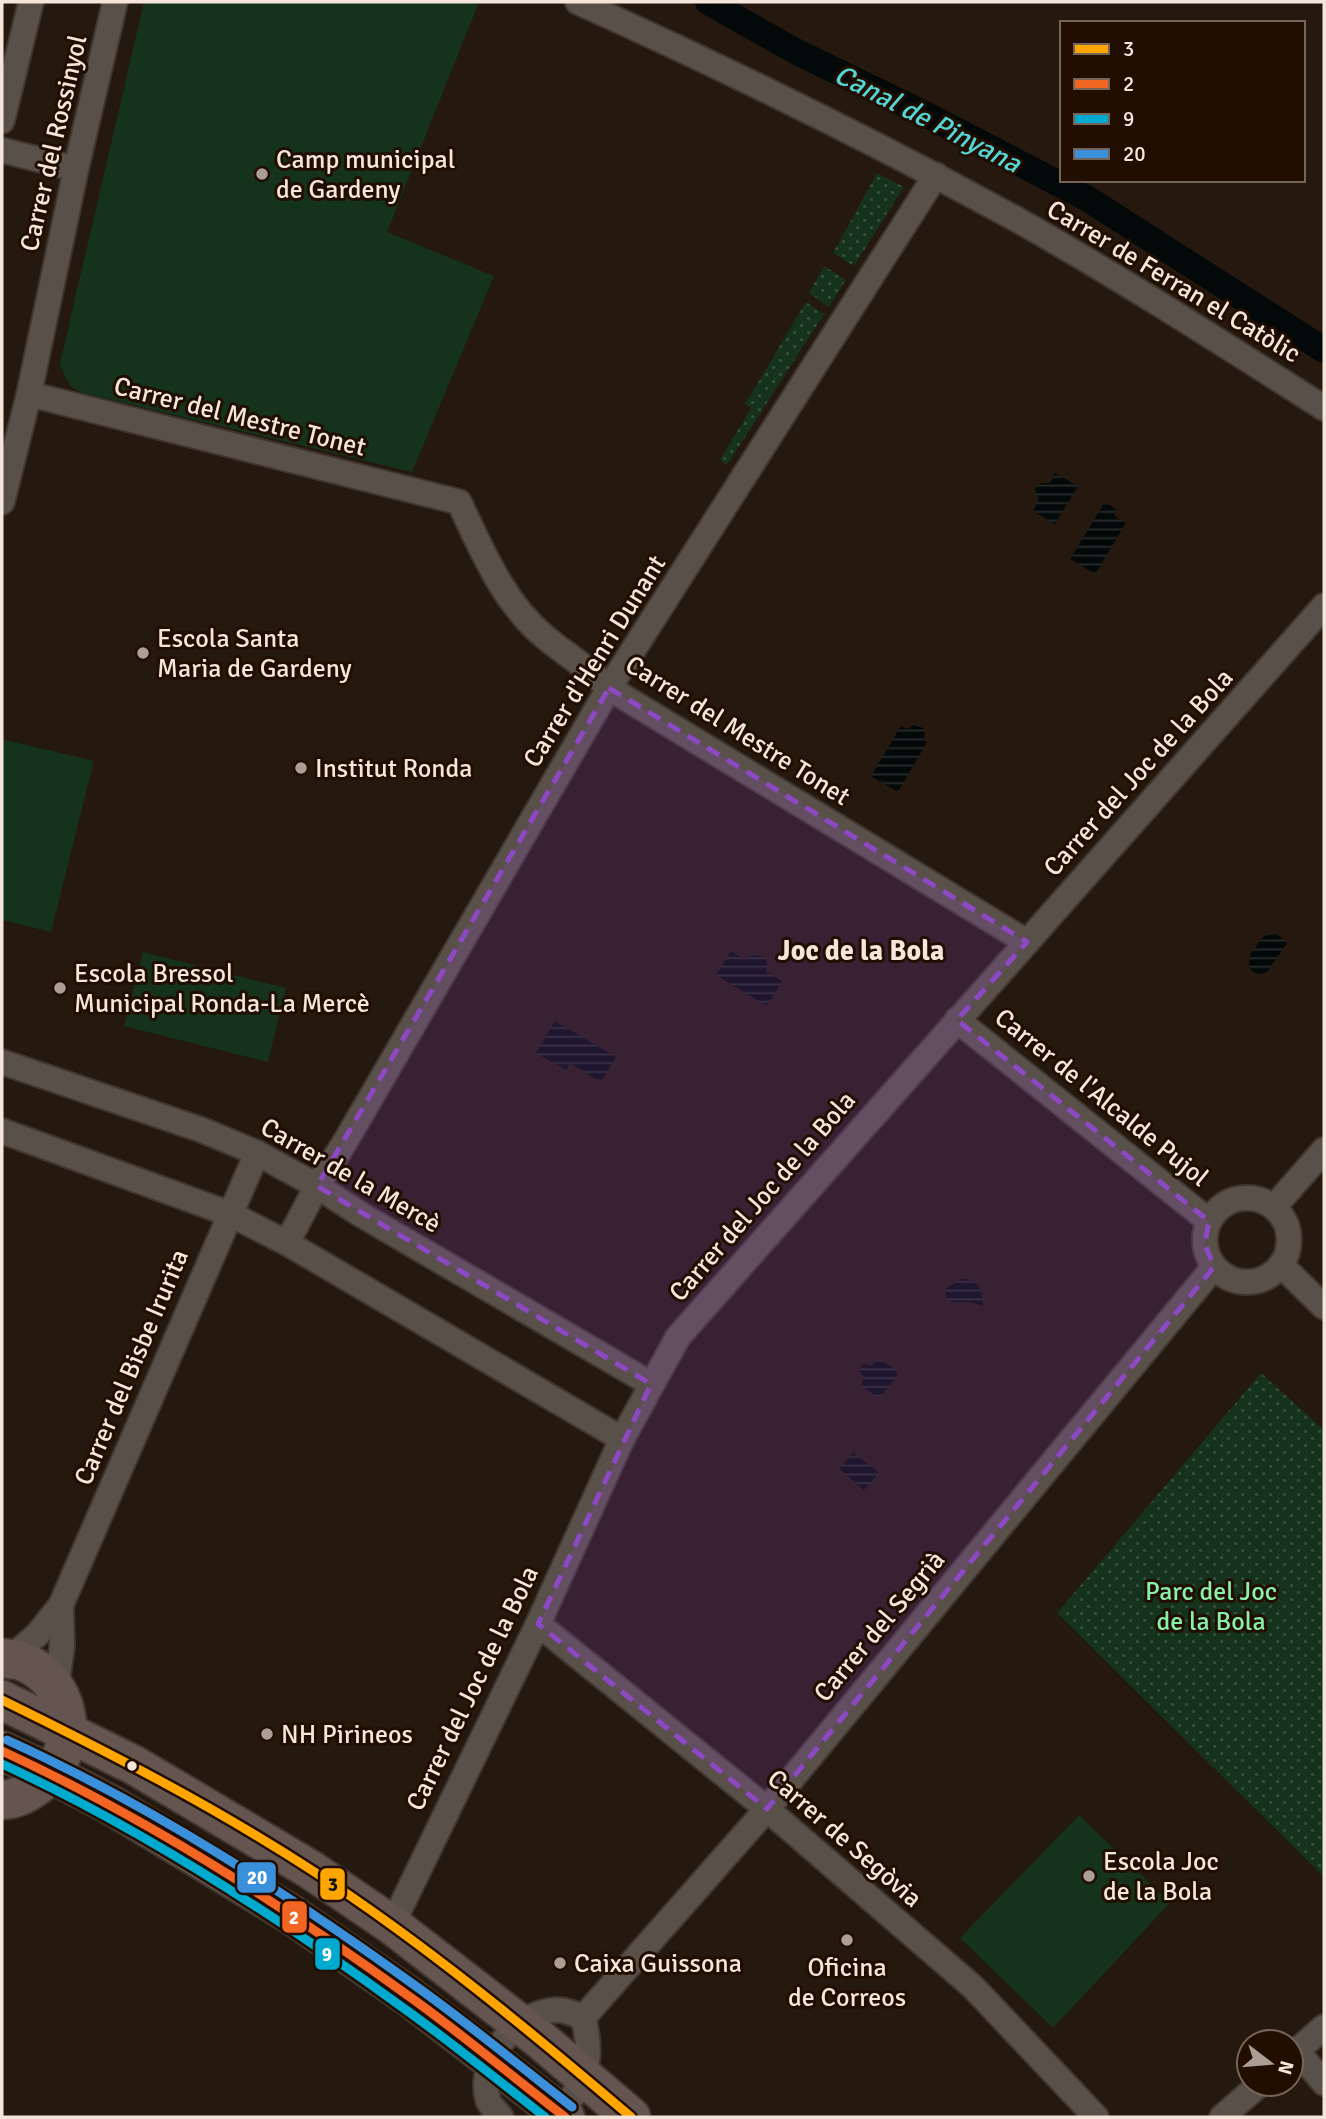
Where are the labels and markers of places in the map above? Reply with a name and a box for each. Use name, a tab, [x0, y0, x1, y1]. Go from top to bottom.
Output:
place label: Camp municipal de Gardeny	[276, 144, 455, 206]
marker: Camp municipal de Gardeny	[254, 166, 270, 182]
place label: Escola Santa Maria de Gardeny	[157, 623, 352, 685]
marker: Escola Santa Maria de Gardeny	[135, 645, 151, 661]
place label: Institut Ronda	[315, 753, 472, 785]
marker: Institut Ronda	[293, 760, 309, 776]
place label: Escola Bressol Municipal Ronda-La Mercè	[74, 958, 370, 1020]
marker: Escola Bressol Municipal Ronda-La Mercè	[52, 980, 68, 996]
place label: NH Pirineos	[281, 1719, 413, 1751]
marker: NH Pirineos	[259, 1726, 275, 1742]
unlabelled marker	[125, 1759, 139, 1773]
place label: Escola Joc de la Bola	[1103, 1846, 1219, 1908]
marker: Escola Joc de la Bola	[1081, 1868, 1097, 1884]
marker: Oficina de Correos	[839, 1932, 855, 1948]
place label: Caixa Guissona	[574, 1948, 742, 1980]
place label: Oficina de Correos	[788, 1952, 906, 2014]
marker: Caixa Guissona	[552, 1955, 568, 1971]

